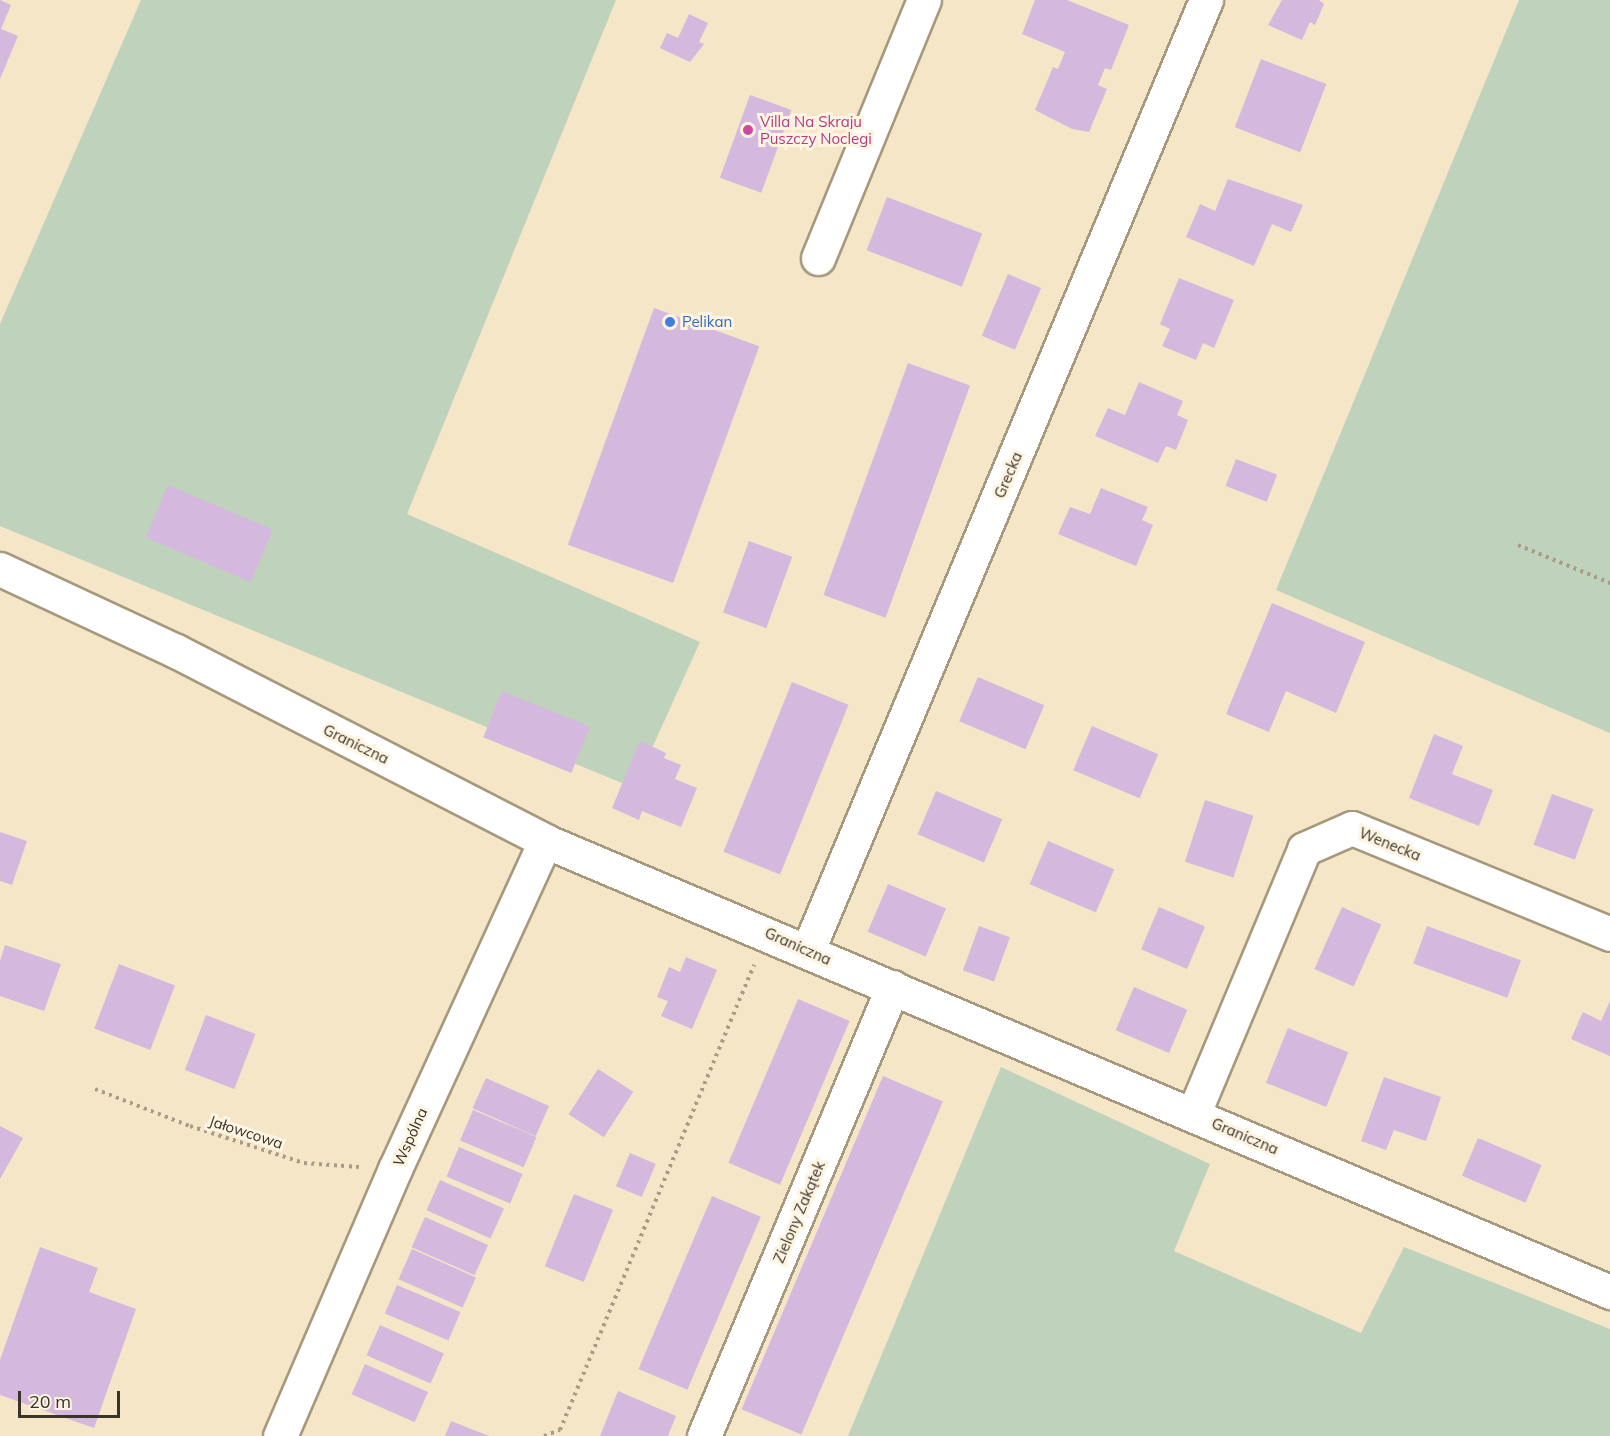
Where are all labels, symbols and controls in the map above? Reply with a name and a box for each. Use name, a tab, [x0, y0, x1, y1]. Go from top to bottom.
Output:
place label: Villa Na Skraju Puszczy Noclegi	[760, 112, 872, 147]
marker: Villa Na Skraju Puszczy Noclegi	[741, 123, 755, 137]
place label: Pelikan	[682, 313, 732, 331]
marker: Pelikan	[663, 315, 677, 329]
street label: Grecka	[990, 449, 1026, 501]
street label: Graniczna	[320, 720, 392, 768]
street label: Wenecka	[1357, 823, 1423, 865]
street label: Graniczna	[762, 923, 834, 969]
street label: Wspólna	[389, 1105, 431, 1169]
street label: Jałowcowa	[207, 1112, 285, 1152]
street label: Graniczna	[1209, 1114, 1281, 1158]
street label: Zielony Zakątek	[769, 1158, 829, 1266]
scale bar	[21, 1379, 123, 1417]
text: 20 m	[29, 1390, 71, 1413]

